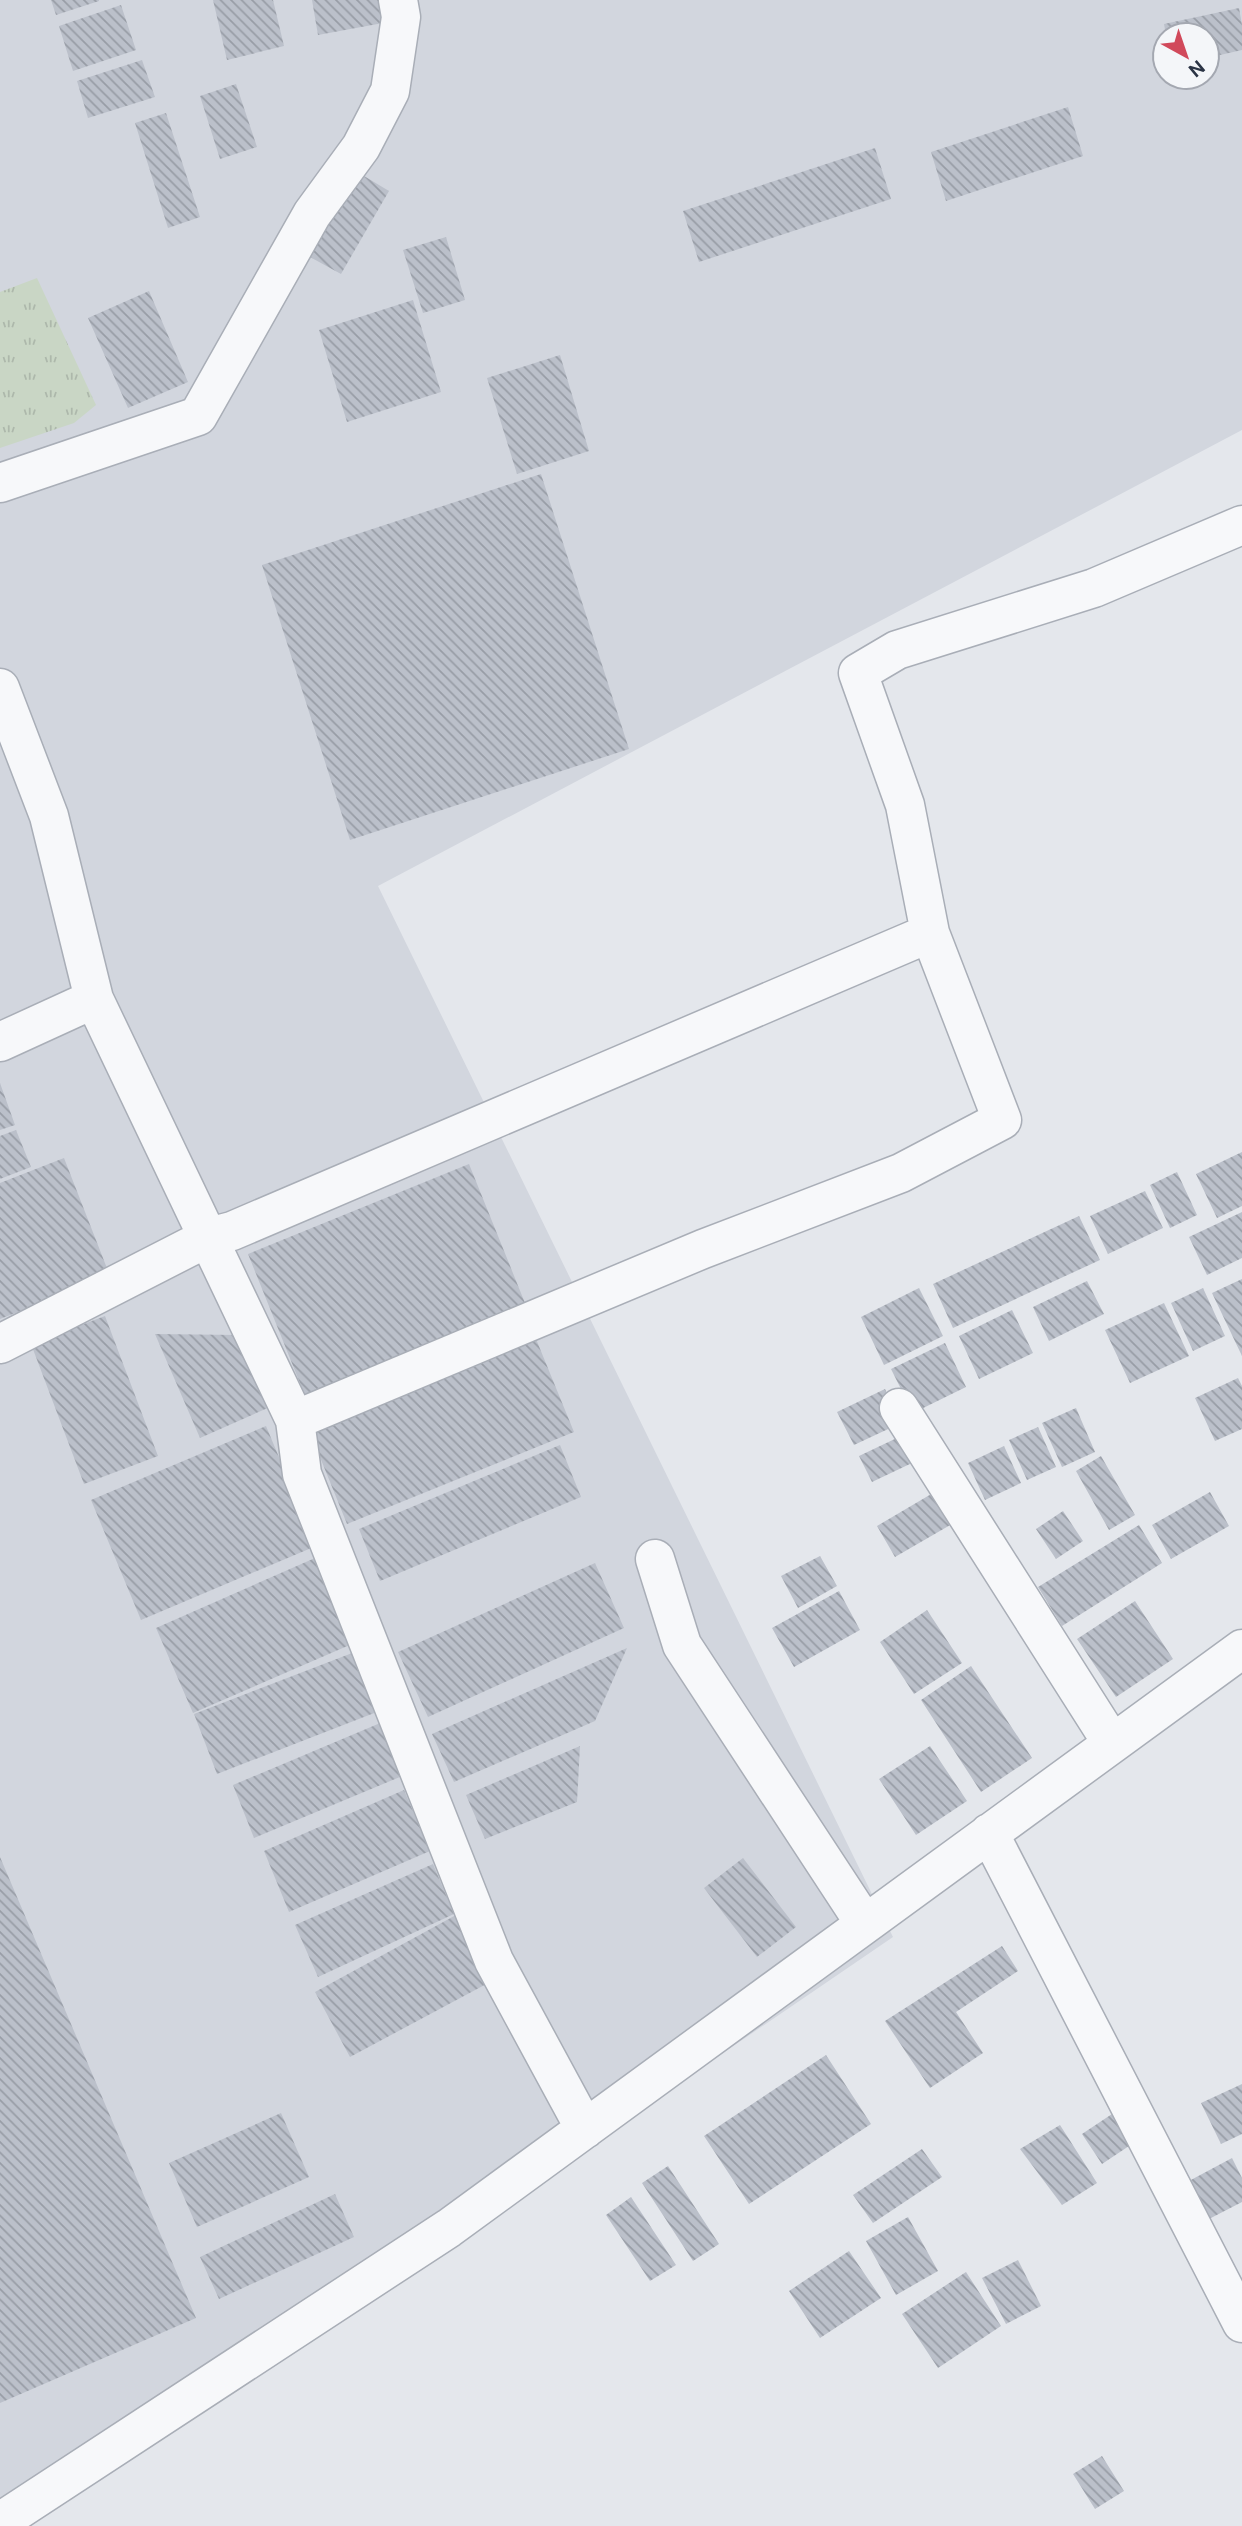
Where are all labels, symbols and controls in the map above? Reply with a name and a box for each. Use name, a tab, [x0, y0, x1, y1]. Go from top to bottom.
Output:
north arrow	[1151, 21, 1221, 91]
text: N	[1183, 55, 1210, 83]

